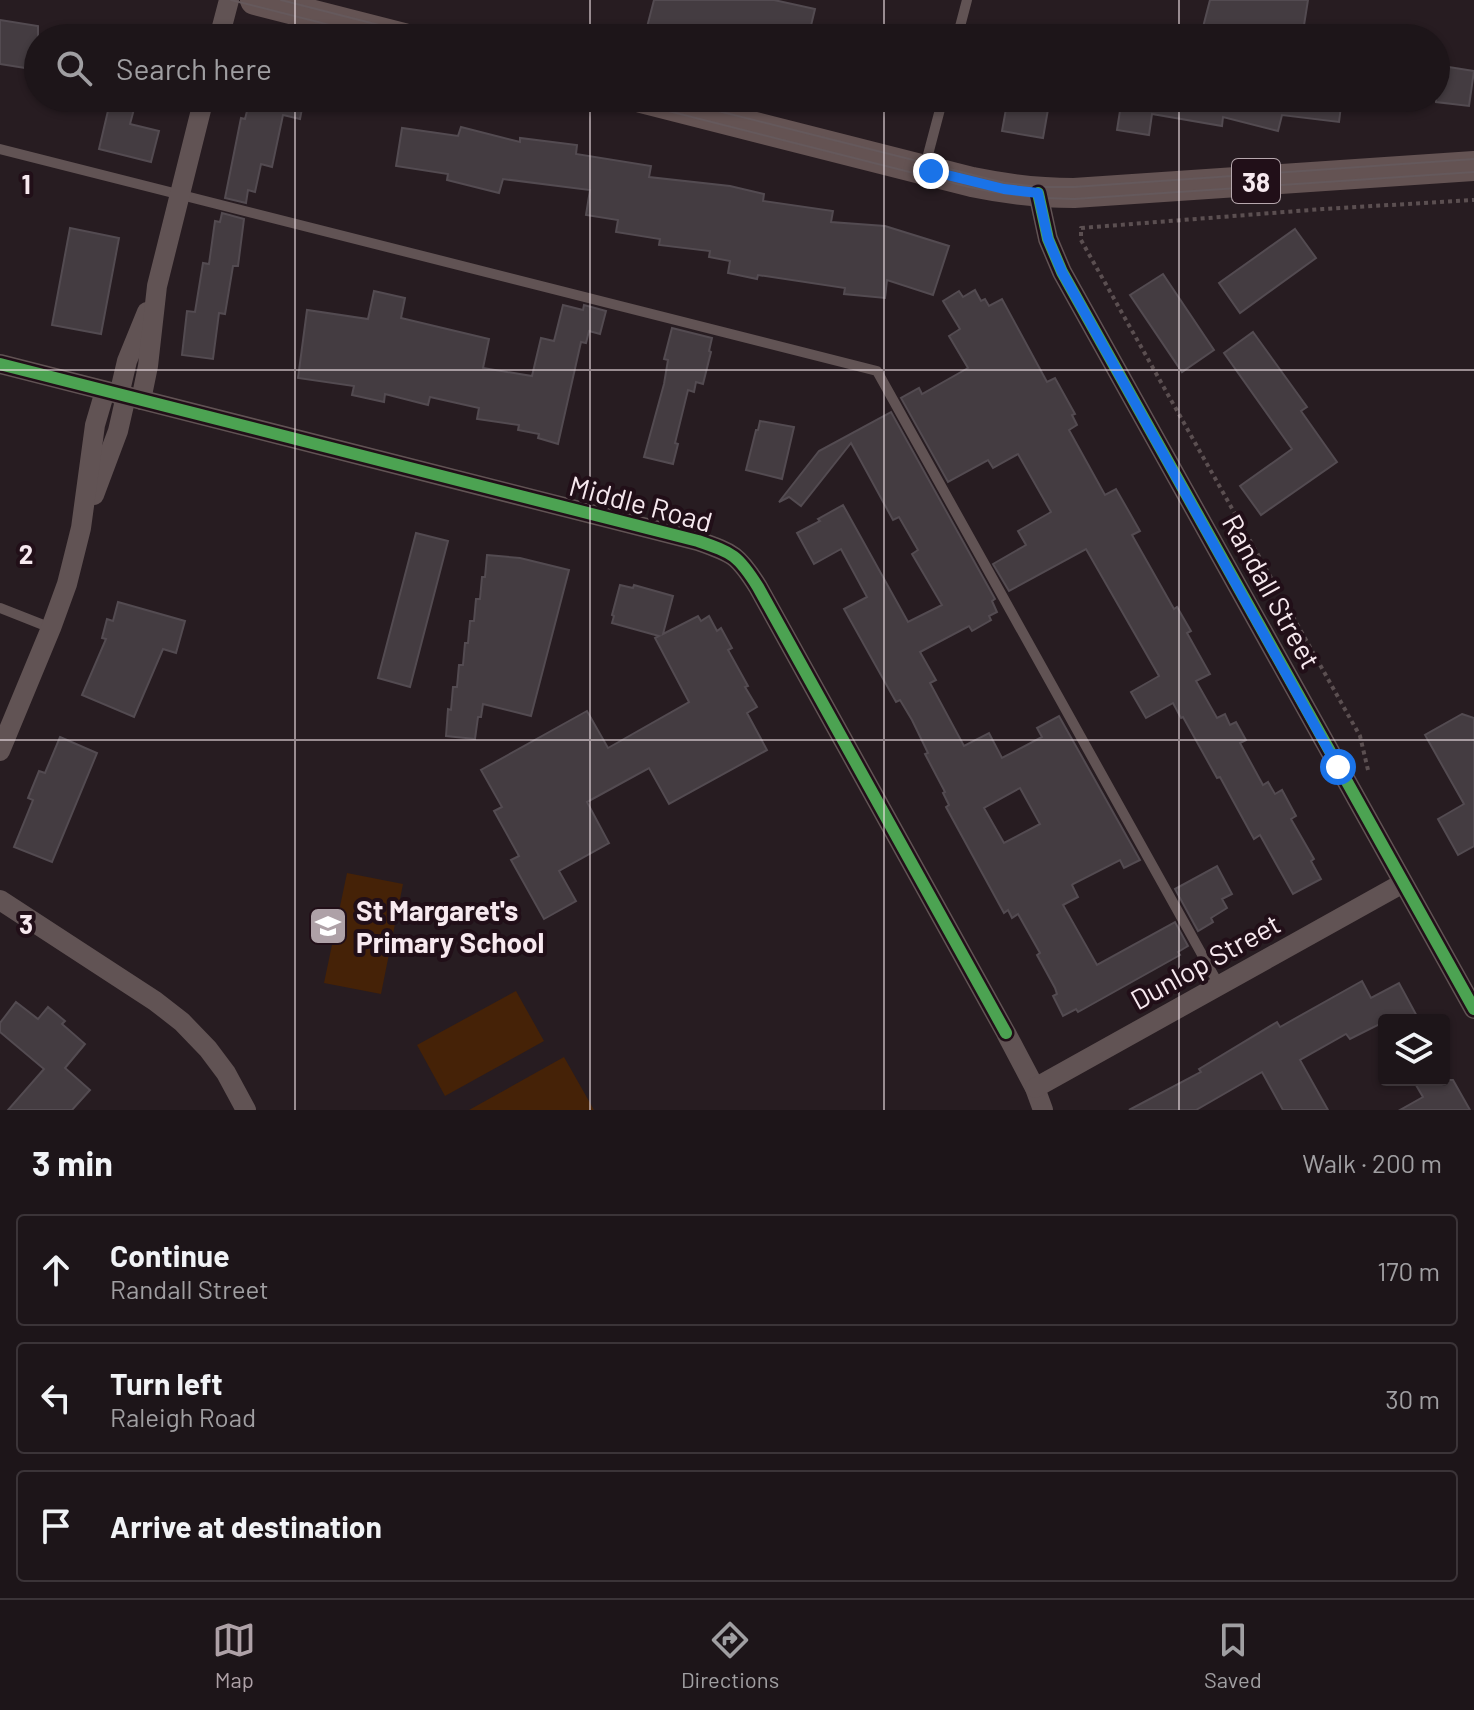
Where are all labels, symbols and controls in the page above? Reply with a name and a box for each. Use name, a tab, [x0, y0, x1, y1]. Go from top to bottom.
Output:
search box	[24, 24, 1450, 112]
icon: search	[52, 46, 96, 90]
text: Search here	[116, 50, 272, 86]
route end	[913, 153, 949, 189]
road number: 38	[1232, 159, 1280, 203]
text: 1	[21, 168, 31, 199]
street label: Middle Road	[566, 468, 716, 538]
street label: Randall Street	[1216, 508, 1328, 674]
text: 2	[19, 538, 33, 569]
route start	[1320, 749, 1356, 785]
place label: St Margaret's Primary School	[356, 893, 544, 959]
school or university icon: St Margaret's Primary School	[307, 905, 349, 947]
street label: Dunlop Street	[1124, 906, 1286, 1016]
text: 3	[19, 908, 33, 939]
map controls	[1378, 1014, 1450, 1086]
button: layers	[1378, 1014, 1450, 1086]
text: 3 min	[32, 1142, 113, 1183]
text: Walk · 200 m	[1302, 1147, 1442, 1178]
text: Continue	[110, 1237, 230, 1273]
icon: ahead	[34, 1248, 78, 1292]
text: 170 m	[1377, 1255, 1440, 1286]
text: Randall Street	[110, 1273, 269, 1304]
text: Turn left	[110, 1365, 223, 1401]
icon: left	[34, 1376, 78, 1420]
text: 30 m	[1385, 1383, 1440, 1414]
text: Raleigh Road	[110, 1401, 256, 1432]
icon: arrive	[34, 1504, 78, 1548]
text: Arrive at destination	[110, 1508, 382, 1544]
tab: Map	[212, 1618, 256, 1692]
tab: Directions	[681, 1618, 779, 1692]
tab: Saved	[1204, 1618, 1262, 1692]

